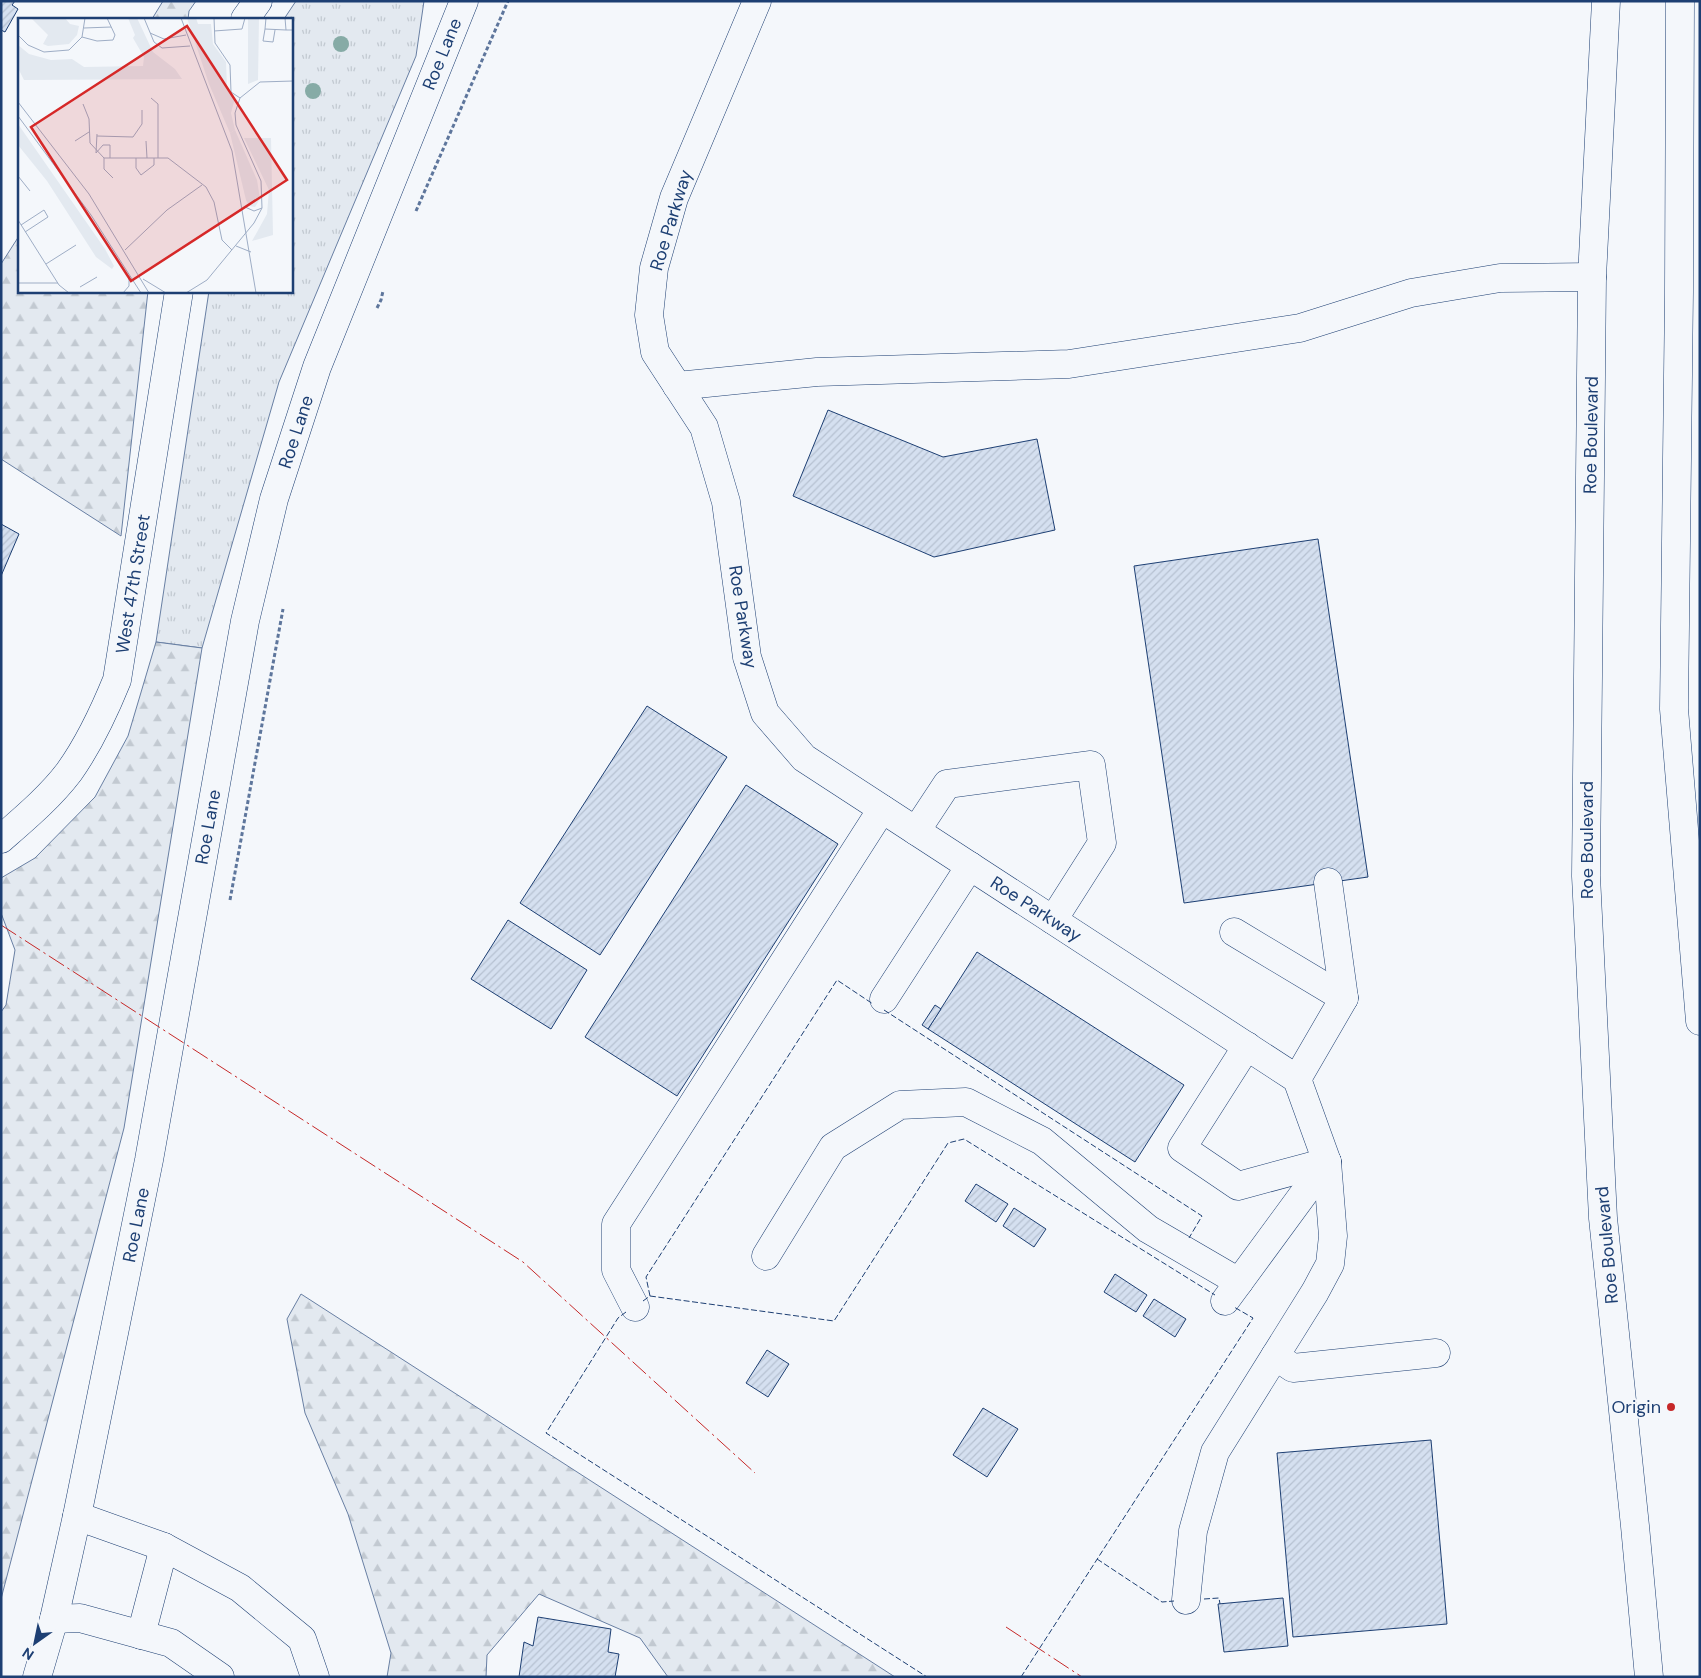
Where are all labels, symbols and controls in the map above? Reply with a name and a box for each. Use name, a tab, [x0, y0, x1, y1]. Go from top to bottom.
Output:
street label: Roe Lane	[417, 14, 467, 94]
inset map	[18, 18, 292, 292]
street label: Roe Parkway	[644, 167, 698, 273]
street label: Roe Boulevard	[1578, 376, 1604, 494]
street label: Roe Lane	[273, 392, 319, 472]
street label: West 47th Street	[110, 513, 156, 655]
street label: Roe Parkway	[723, 564, 763, 670]
street label: Roe Boulevard	[1575, 781, 1599, 899]
street label: Roe Lane	[190, 788, 226, 866]
street label: Roe Parkway	[986, 871, 1086, 947]
street label: Roe Boulevard	[1590, 1185, 1624, 1305]
street label: Roe Lane	[117, 1186, 155, 1264]
place label: Origin	[1611, 1395, 1661, 1419]
marker: Origin	[1665, 1401, 1677, 1413]
north arrow	[10, 1618, 60, 1668]
text: N	[19, 1644, 37, 1664]

